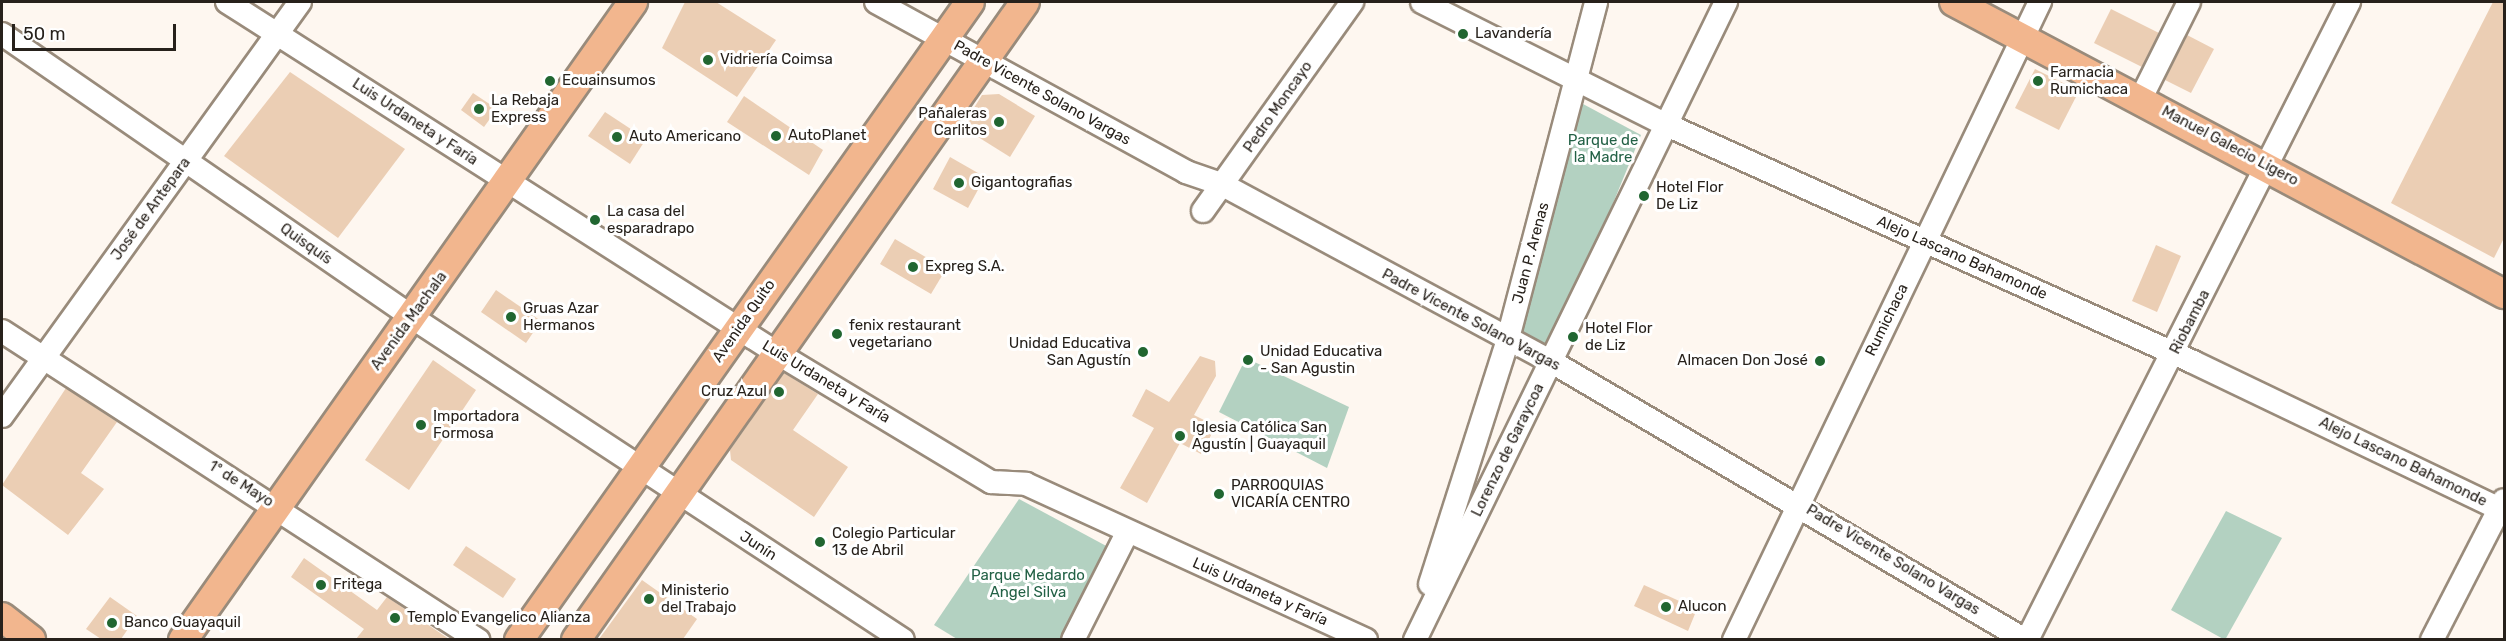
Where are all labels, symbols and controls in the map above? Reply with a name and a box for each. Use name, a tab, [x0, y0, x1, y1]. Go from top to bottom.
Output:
scale bar	[15, 12, 178, 50]
text: 50 m	[23, 23, 66, 45]
place label: Lavandería	[1475, 25, 1552, 43]
marker: Lavandería	[1456, 27, 1470, 41]
street label: Padre Vicente Solano Vargas	[950, 37, 1134, 149]
place label: Vidriería Coimsa	[720, 51, 833, 69]
marker: Vidriería Coimsa	[701, 53, 715, 67]
street label: Pedro Moncayo	[1240, 58, 1316, 156]
place label: Farmacia Rumichaca	[2050, 63, 2128, 98]
place label: Ecuainsumos	[562, 72, 656, 90]
street label: Luis Urdaneta y Faría	[349, 74, 481, 170]
marker: Ecuainsumos	[543, 74, 557, 88]
marker: Farmacia Rumichaca	[2031, 74, 2045, 88]
place label: La Rebaja Express	[491, 91, 559, 126]
marker: La Rebaja Express	[472, 102, 486, 116]
street label: Manuel Galecio Ligero	[2159, 102, 2301, 190]
place label: Pañaleras Carlitos	[918, 104, 987, 139]
marker: Pañaleras Carlitos	[992, 115, 1006, 129]
place label: AutoPlanet	[788, 127, 866, 145]
place label: Auto Americano	[629, 128, 742, 146]
marker: AutoPlanet	[769, 129, 783, 143]
marker: Auto Americano	[610, 130, 624, 144]
park label: Parque de la Madre	[1568, 131, 1638, 166]
street label: José de Antepara	[108, 154, 194, 264]
place label: Gigantografias	[971, 174, 1072, 192]
marker: Gigantografias	[952, 176, 966, 190]
place label: Hotel Flor De Liz	[1656, 178, 1724, 213]
marker: Hotel Flor De Liz	[1637, 189, 1651, 203]
street label: Juan P. Arenas	[1509, 200, 1553, 306]
place label: La casa del esparadrapo	[607, 202, 694, 237]
street label: Alejo Lascano Bahamonde	[1874, 212, 2050, 304]
marker: La casa del esparadrapo	[588, 213, 602, 227]
street label: Quisquís	[276, 220, 336, 268]
place label: Expreg S.A.	[925, 258, 1005, 276]
marker: Expreg S.A.	[906, 260, 920, 274]
street label: Padre Vicente Solano Vargas	[1378, 265, 1564, 375]
street label: Avenida Machala	[367, 268, 451, 374]
street label: Avenida Quito	[709, 276, 779, 366]
street label: Rumichaca	[1862, 281, 1912, 359]
street label: Riobamba	[2166, 287, 2214, 357]
place label: Gruas Azar Hermanos	[523, 299, 599, 334]
marker: Gruas Azar Hermanos	[504, 310, 518, 324]
place label: fenix restaurant vegetariano	[849, 316, 961, 351]
place label: Hotel Flor de Liz	[1585, 319, 1653, 354]
marker: fenix restaurant vegetariano	[830, 327, 844, 341]
marker: Hotel Flor de Liz	[1566, 330, 1580, 344]
place label: Unidad Educativa San Agustín	[1009, 334, 1131, 369]
street label: Luis Urdaneta y Faría	[758, 336, 894, 428]
place label: Unidad Educativa - San Agustin	[1260, 342, 1382, 377]
marker: Unidad Educativa San Agustín	[1136, 345, 1150, 359]
place label: Almacen Don José	[1677, 352, 1808, 370]
marker: Unidad Educativa - San Agustin	[1241, 353, 1255, 367]
marker: Almacen Don José	[1813, 354, 1827, 368]
street label: Lorenzo de Garaycoa	[1468, 380, 1548, 520]
place label: Cruz Azul	[701, 383, 767, 401]
marker: Cruz Azul	[772, 385, 786, 399]
place label: Importadora Formosa	[433, 407, 519, 442]
street label: Alejo Lascano Bahamonde	[2316, 413, 2490, 511]
marker: Importadora Formosa	[414, 418, 428, 432]
place label: Iglesia Católica San Agustín | Guayaquil	[1192, 418, 1327, 453]
marker: Iglesia Católica San Agustín | Guayaquil	[1173, 429, 1187, 443]
street label: 1º de Mayo	[205, 457, 277, 511]
place label: PARROQUIAS VICARÍA CENTRO	[1231, 476, 1351, 511]
marker: PARROQUIAS VICARÍA CENTRO	[1212, 487, 1226, 501]
street label: Padre Vicente Solano Vargas	[1803, 501, 1983, 619]
place label: Colegio Particular 13 de Abril	[832, 524, 955, 559]
street label: Junín	[736, 527, 780, 565]
marker: Colegio Particular 13 de Abril	[813, 535, 827, 549]
street label: Luis Urdaneta y Faría	[1189, 554, 1331, 630]
park label: Parque Medardo Angel Silva	[971, 566, 1085, 601]
place label: Fritega	[333, 576, 382, 594]
marker: Fritega	[314, 578, 328, 592]
place label: Ministerio del Trabajo	[661, 581, 737, 616]
marker: Ministerio del Trabajo	[642, 592, 656, 606]
place label: Alucon	[1678, 598, 1727, 616]
marker: Alucon	[1659, 600, 1673, 614]
place label: Templo Evangelico Alianza	[407, 609, 591, 627]
marker: Templo Evangelico Alianza	[388, 611, 402, 625]
place label: Banco Guayaquil	[124, 614, 241, 632]
marker: Banco Guayaquil	[105, 616, 119, 630]

